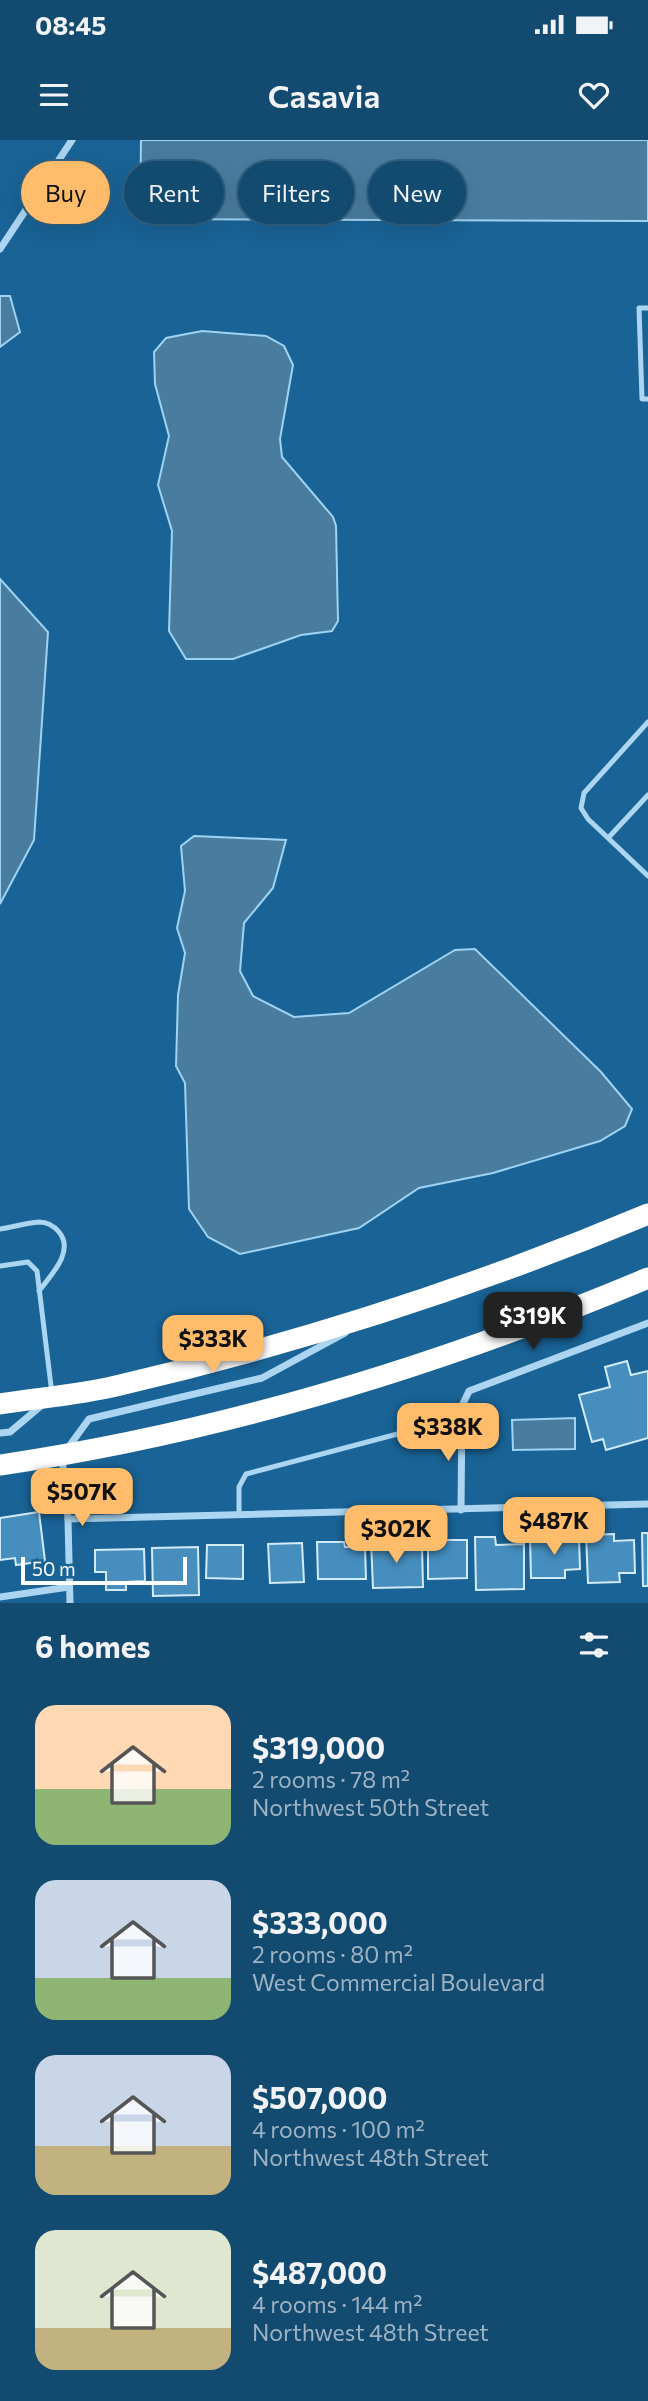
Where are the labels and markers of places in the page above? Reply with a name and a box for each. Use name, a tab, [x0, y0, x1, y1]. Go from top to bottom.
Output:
pin: $319K	[484, 1292, 582, 1352]
pin: $333K	[164, 1316, 262, 1375]
pin: $338K	[399, 1404, 497, 1463]
pin: $507K	[33, 1468, 131, 1528]
pin: $487K	[505, 1498, 603, 1557]
pin: $302K	[347, 1506, 445, 1565]

